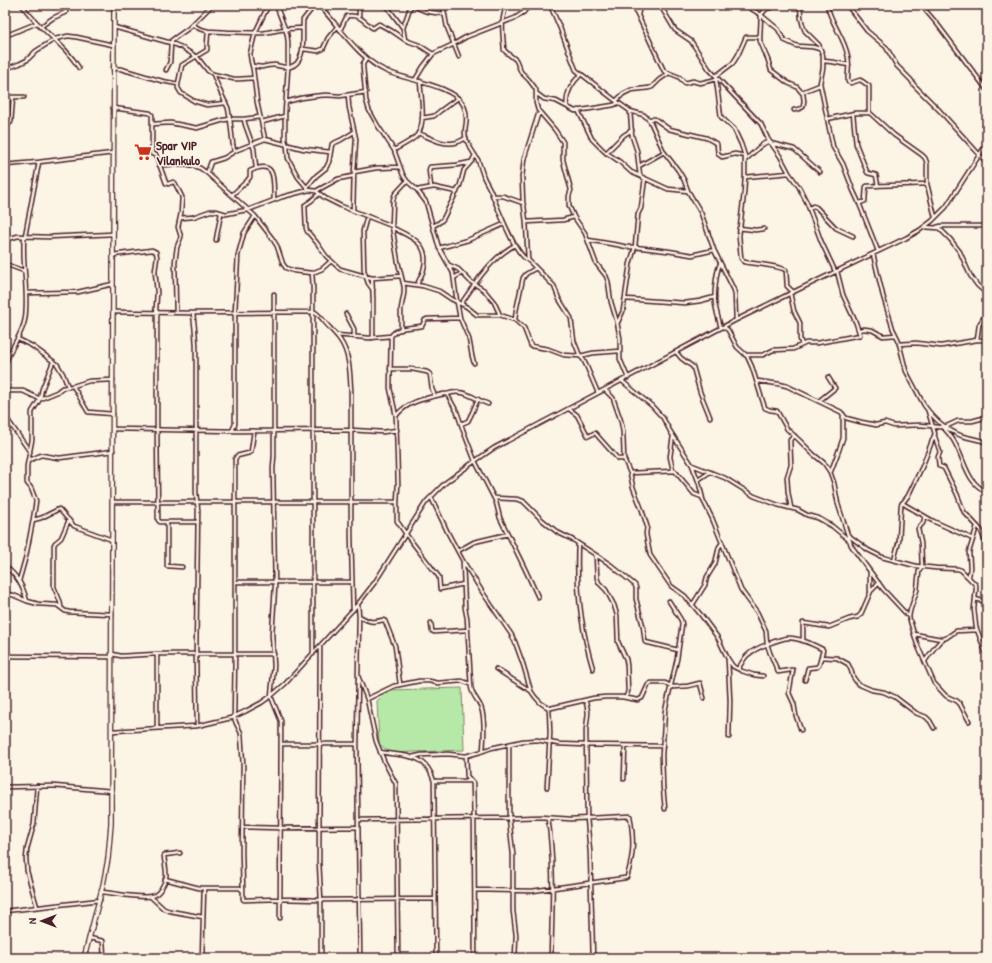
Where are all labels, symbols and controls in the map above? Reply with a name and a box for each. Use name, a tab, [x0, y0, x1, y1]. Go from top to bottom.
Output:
place label: Spar VIP Vilankulo	[156, 136, 201, 169]
supermarket icon: Spar VIP Vilankulo	[133, 142, 153, 162]
north arrow	[22, 901, 62, 941]
text: N	[25, 918, 39, 924]

